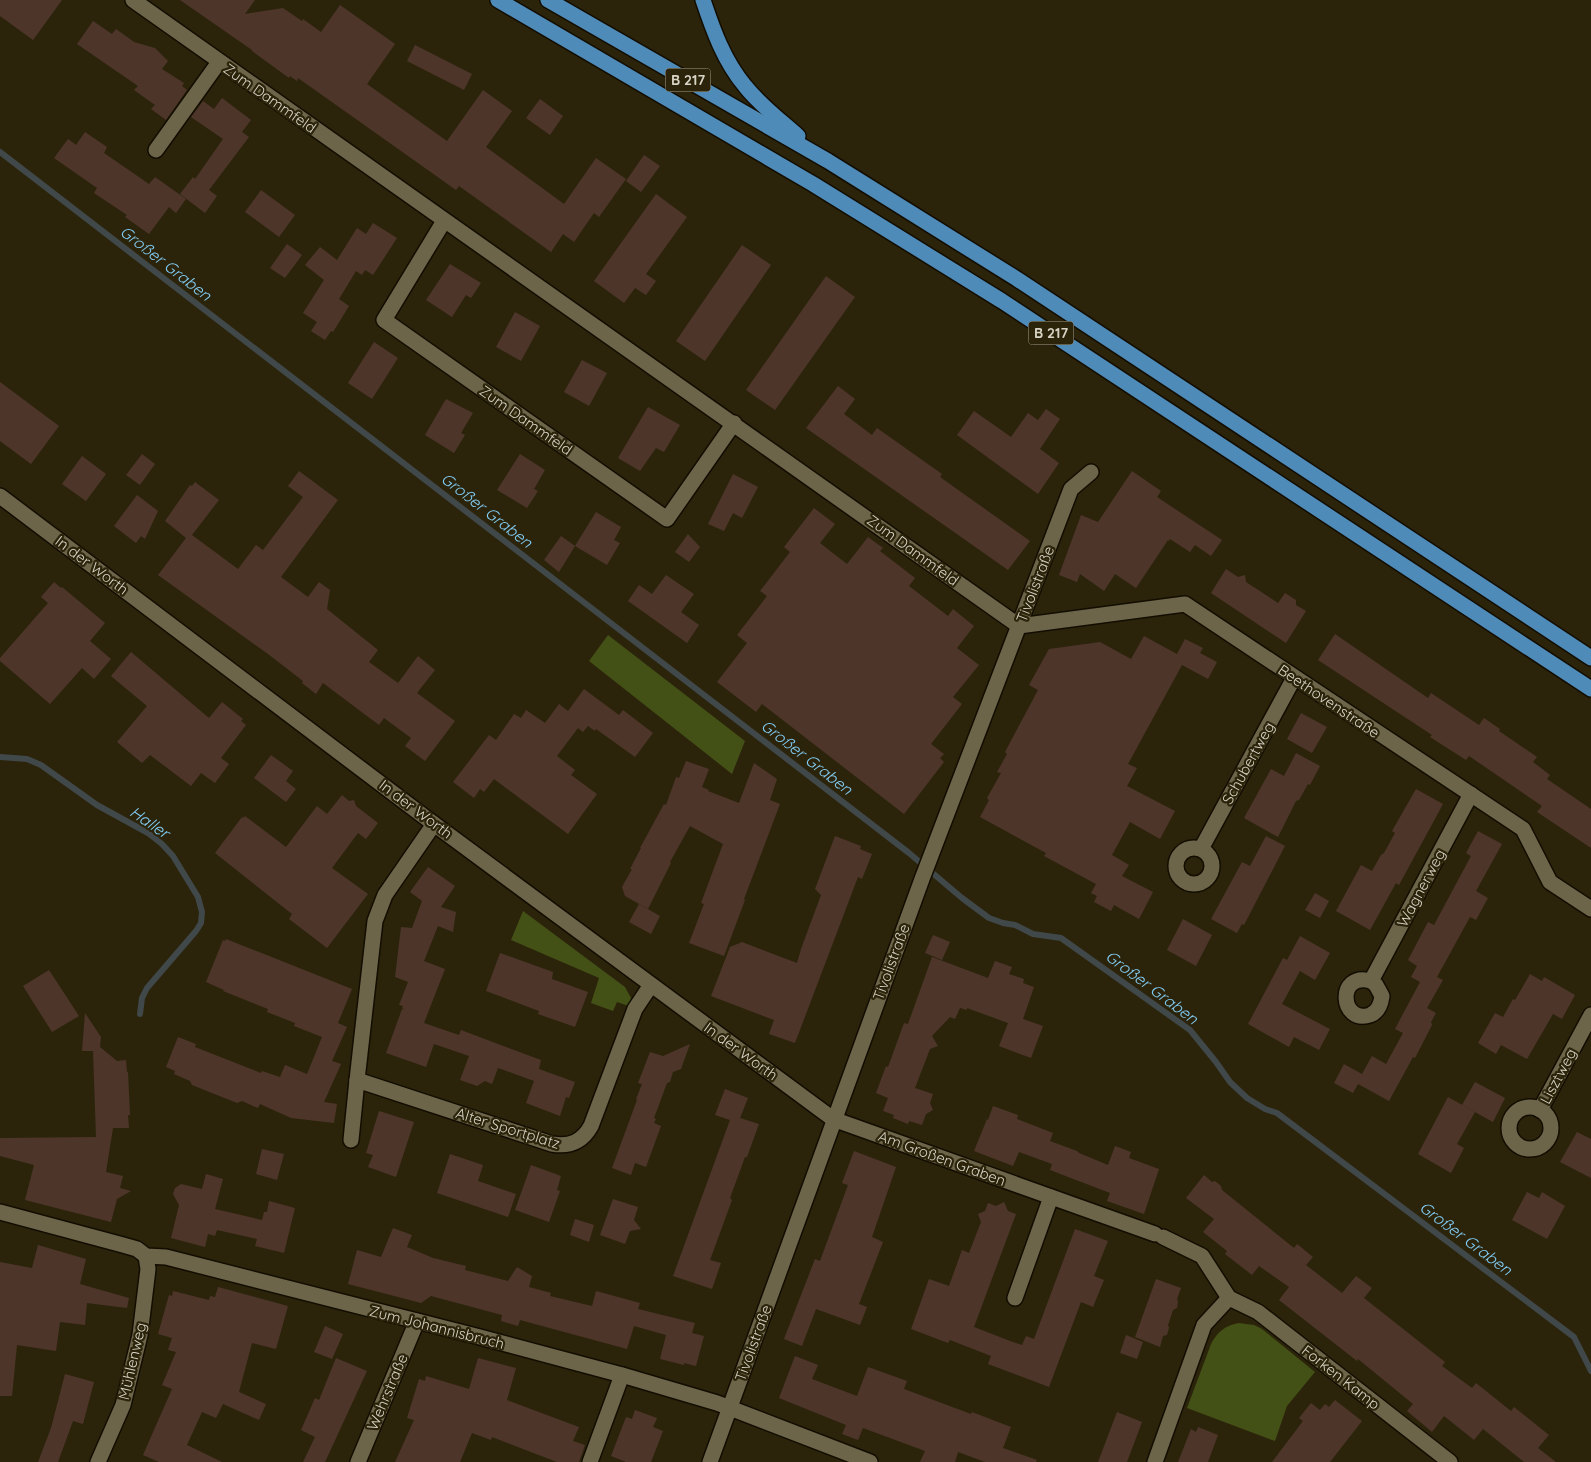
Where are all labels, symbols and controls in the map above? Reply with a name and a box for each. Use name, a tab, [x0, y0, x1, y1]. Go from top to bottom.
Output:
street label: Zum Dammfeld	[220, 59, 320, 137]
road number: B 217	[666, 68, 710, 92]
water label: Großer Graben	[116, 221, 216, 305]
road number: B 217	[1028, 322, 1074, 344]
street label: Zum Dammfeld	[476, 381, 576, 459]
water label: Großer Graben	[437, 468, 537, 552]
street label: Zum Dammfeld	[863, 510, 963, 590]
street label: In der Worth	[52, 531, 132, 599]
street label: Tivolistraße	[1012, 543, 1058, 625]
street label: Beethovenstraße	[1274, 660, 1384, 742]
water label: Großer Graben	[757, 715, 857, 799]
street label: Schubertweg	[1218, 718, 1278, 808]
street label: In der Worth	[376, 775, 456, 843]
water label: Haller	[126, 802, 175, 844]
street label: Wagnerweg	[1393, 846, 1449, 930]
street label: Tivolistraße	[868, 921, 914, 1003]
water label: Großer Graben	[1102, 946, 1203, 1029]
street label: In der Worth	[700, 1018, 782, 1084]
street label: Lisztweg	[1535, 1045, 1581, 1107]
street label: Alter Sportplatz	[454, 1103, 562, 1153]
street label: Am Großen Graben	[876, 1126, 1008, 1190]
water label: Großer Graben	[1416, 1197, 1517, 1280]
street label: Zum Johannisbruch	[368, 1301, 506, 1353]
street label: Tivolistraße	[730, 1302, 776, 1384]
street label: Mühlenweg	[114, 1320, 150, 1402]
street label: Forken Kamp	[1298, 1341, 1384, 1413]
street label: Wehrstraße	[362, 1351, 412, 1433]

